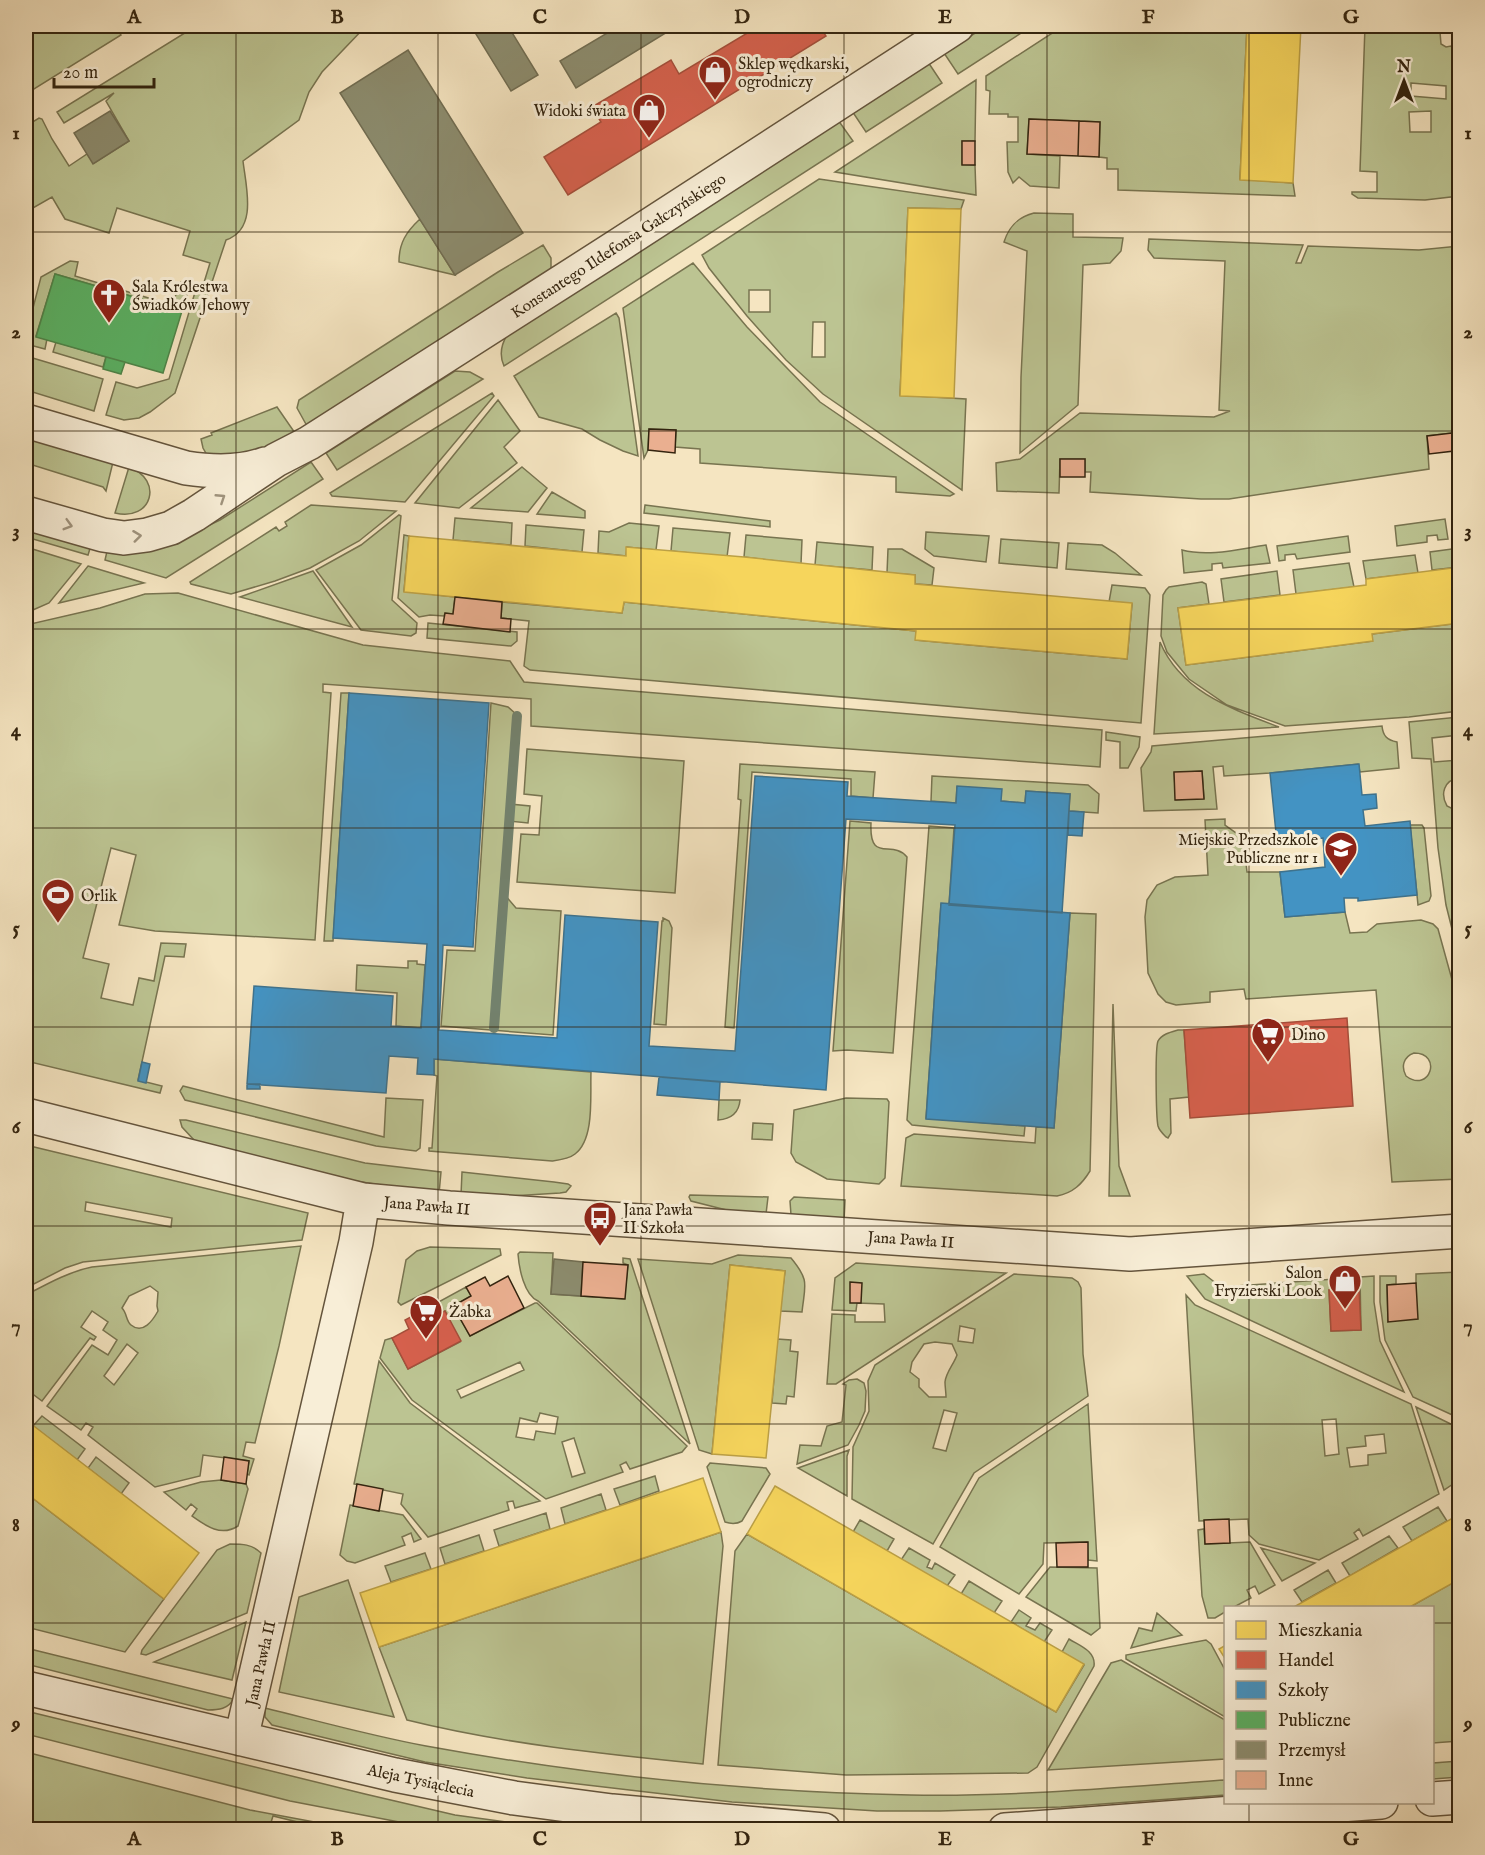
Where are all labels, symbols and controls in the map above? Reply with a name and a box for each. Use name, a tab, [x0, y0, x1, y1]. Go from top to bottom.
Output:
text: A	[126, 5, 142, 30]
text: B	[330, 5, 344, 30]
text: C	[533, 5, 547, 30]
text: D	[734, 5, 750, 30]
text: E	[938, 5, 952, 30]
text: F	[1142, 5, 1155, 30]
text: G	[1343, 5, 1360, 30]
scale bar	[54, 51, 154, 89]
north arrow	[1374, 51, 1434, 111]
shop icon: Sklep wędkarski, ogrodniczy	[697, 54, 733, 101]
place label: Sklep wędkarski, ogrodniczy	[738, 55, 849, 93]
text: N	[1396, 58, 1411, 78]
text: 20 m	[63, 62, 98, 85]
shop icon: Widoki świata	[631, 92, 667, 139]
place label: Widoki świata	[533, 102, 626, 122]
text: 1	[12, 121, 20, 146]
text: 1	[1464, 121, 1472, 146]
street label: Konstantego Ildefonsa Gałczyńskiego	[508, 169, 731, 324]
church icon: Sala Królestwa Świadków Jehowy	[91, 277, 127, 324]
place label: Sala Królestwa Świadków Jehowy	[132, 278, 250, 316]
text: 2	[11, 320, 21, 345]
text: 2	[1463, 320, 1473, 345]
one-way arrow	[215, 493, 225, 505]
one-way arrow	[62, 518, 73, 530]
text: 3	[12, 519, 20, 544]
text: 3	[1464, 519, 1472, 544]
one-way arrow	[133, 531, 142, 543]
text: 4	[11, 718, 22, 743]
text: 4	[1463, 718, 1474, 743]
school or university icon: Miejskie Przedszkole Publiczne nr 1	[1323, 830, 1359, 877]
place label: Miejskie Przedszkole Publiczne nr 1	[1178, 831, 1318, 869]
sports icon: Orlik	[40, 877, 76, 924]
place label: Orlik	[81, 887, 118, 907]
text: 5	[12, 916, 20, 941]
text: 5	[1464, 916, 1472, 941]
supermarket icon: Dino	[1250, 1016, 1286, 1063]
place label: Dino	[1291, 1026, 1326, 1046]
text: 6	[12, 1115, 22, 1140]
text: 6	[1464, 1115, 1474, 1140]
street label: Jana Pawła II	[381, 1193, 471, 1221]
bus stop icon: Jana Pawła II Szkoła	[582, 1200, 618, 1247]
place label: Jana Pawła II Szkoła	[621, 1201, 693, 1239]
street label: Jana Pawła II	[865, 1228, 955, 1254]
shop icon: Salon Fryzierski Look	[1327, 1263, 1363, 1310]
place label: Salon Fryzierski Look	[1214, 1264, 1322, 1302]
supermarket icon: Żabka	[408, 1293, 444, 1340]
place label: Żabka	[449, 1301, 491, 1323]
text: 7	[11, 1314, 21, 1339]
text: 7	[1463, 1314, 1473, 1339]
text: 8	[12, 1513, 20, 1538]
text: 8	[1464, 1513, 1472, 1538]
legend	[1224, 1606, 1434, 1804]
street label: Jana Pawła II	[242, 1619, 281, 1710]
text: Mieszkania	[1278, 1620, 1362, 1643]
text: Handel	[1278, 1650, 1334, 1673]
text: Szkoły	[1278, 1680, 1329, 1703]
text: Publiczne	[1278, 1710, 1351, 1733]
text: 9	[11, 1711, 21, 1736]
text: 9	[1463, 1711, 1473, 1736]
text: Przemysł	[1278, 1740, 1346, 1763]
street label: Aleja Tysiąclecia	[364, 1761, 476, 1803]
text: Inne	[1278, 1770, 1313, 1793]
text: A	[126, 1827, 142, 1852]
text: B	[330, 1827, 344, 1852]
text: C	[533, 1827, 547, 1852]
text: D	[734, 1827, 750, 1852]
text: E	[938, 1827, 952, 1852]
text: F	[1142, 1827, 1155, 1852]
text: G	[1343, 1827, 1360, 1852]

